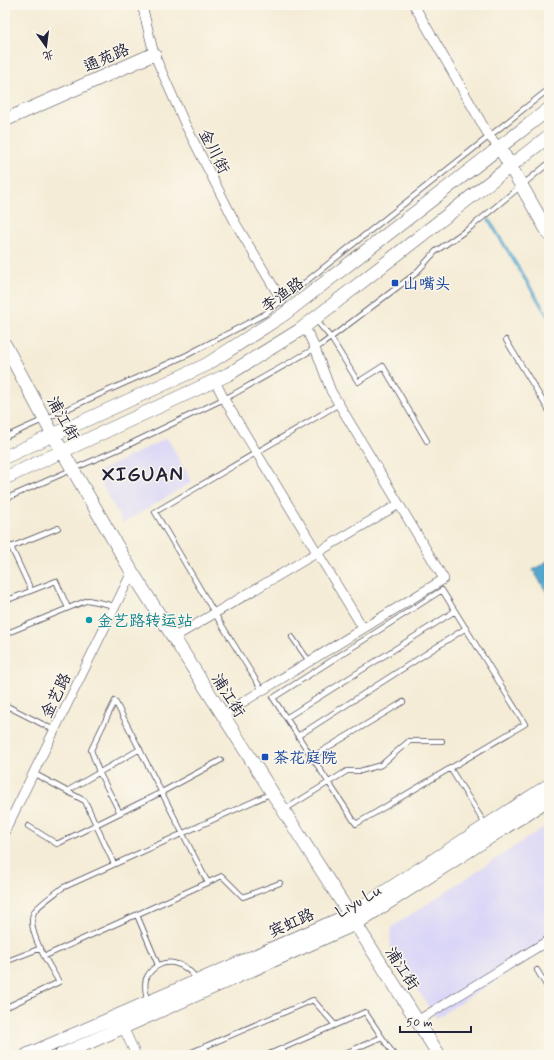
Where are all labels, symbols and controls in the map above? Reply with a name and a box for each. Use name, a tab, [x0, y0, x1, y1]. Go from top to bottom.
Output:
north arrow	[26, 26, 66, 66]
street label: 通苑路	[80, 39, 133, 78]
text: 北	[41, 47, 55, 63]
street label: 金川街	[193, 126, 234, 178]
street label: 李渔路	[257, 273, 308, 318]
place label: 山嘴头	[403, 274, 451, 295]
marker: 山嘴头	[390, 278, 400, 288]
street label: 浦江街	[42, 393, 84, 445]
district label: XIGUAN	[102, 462, 184, 489]
place label: 金艺路转运站	[97, 611, 193, 632]
marker: 金艺路转运站	[84, 615, 94, 625]
street label: 金艺路	[36, 669, 76, 722]
street label: 浦江街	[206, 670, 249, 722]
place label: 茶花庭院	[273, 748, 337, 769]
marker: 茶花庭院	[260, 752, 270, 762]
street label: Liyu Lu	[332, 880, 386, 923]
street label: 宾虹路	[265, 904, 318, 943]
street label: 浦江街	[380, 943, 424, 995]
scale bar	[400, 1008, 471, 1034]
text: 50 m	[406, 1015, 433, 1031]

